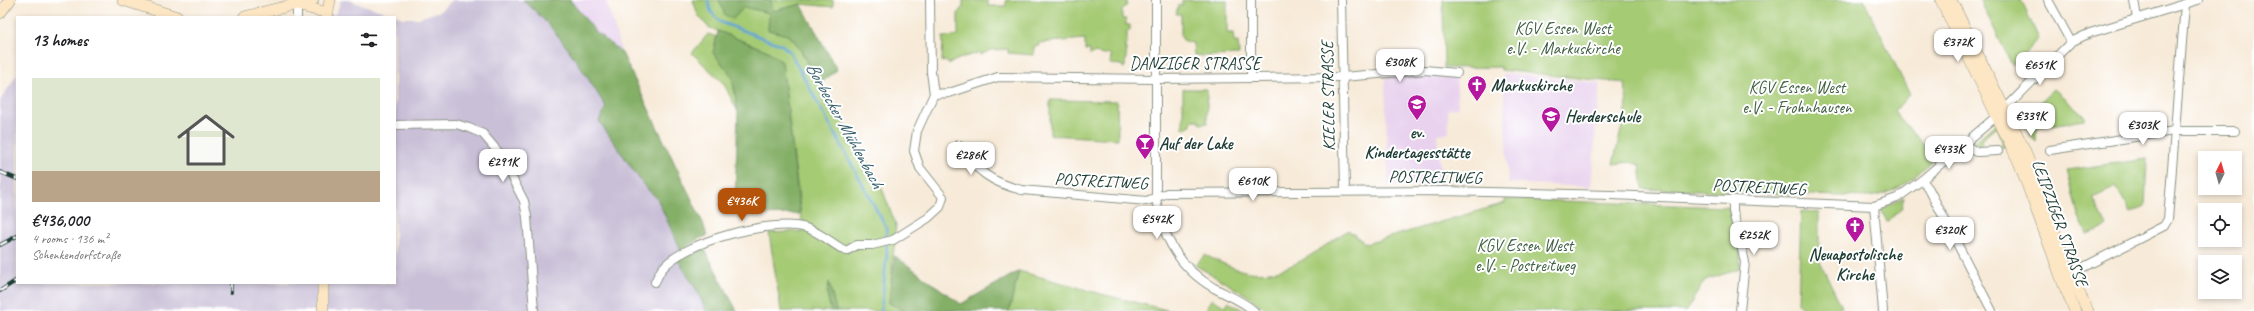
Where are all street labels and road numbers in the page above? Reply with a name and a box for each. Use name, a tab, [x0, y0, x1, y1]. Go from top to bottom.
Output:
street label: KIELER STRASSE	[1316, 38, 1339, 151]
street label: DANZIGER STRASSE	[1129, 53, 1263, 74]
street label: LEIPZIGER STRASSE	[2027, 157, 2094, 292]
street label: POSTREITWEG	[1388, 166, 1483, 188]
street label: POSTREITWEG	[1054, 168, 1150, 194]
street label: POSTREITWEG	[1712, 174, 1808, 200]

